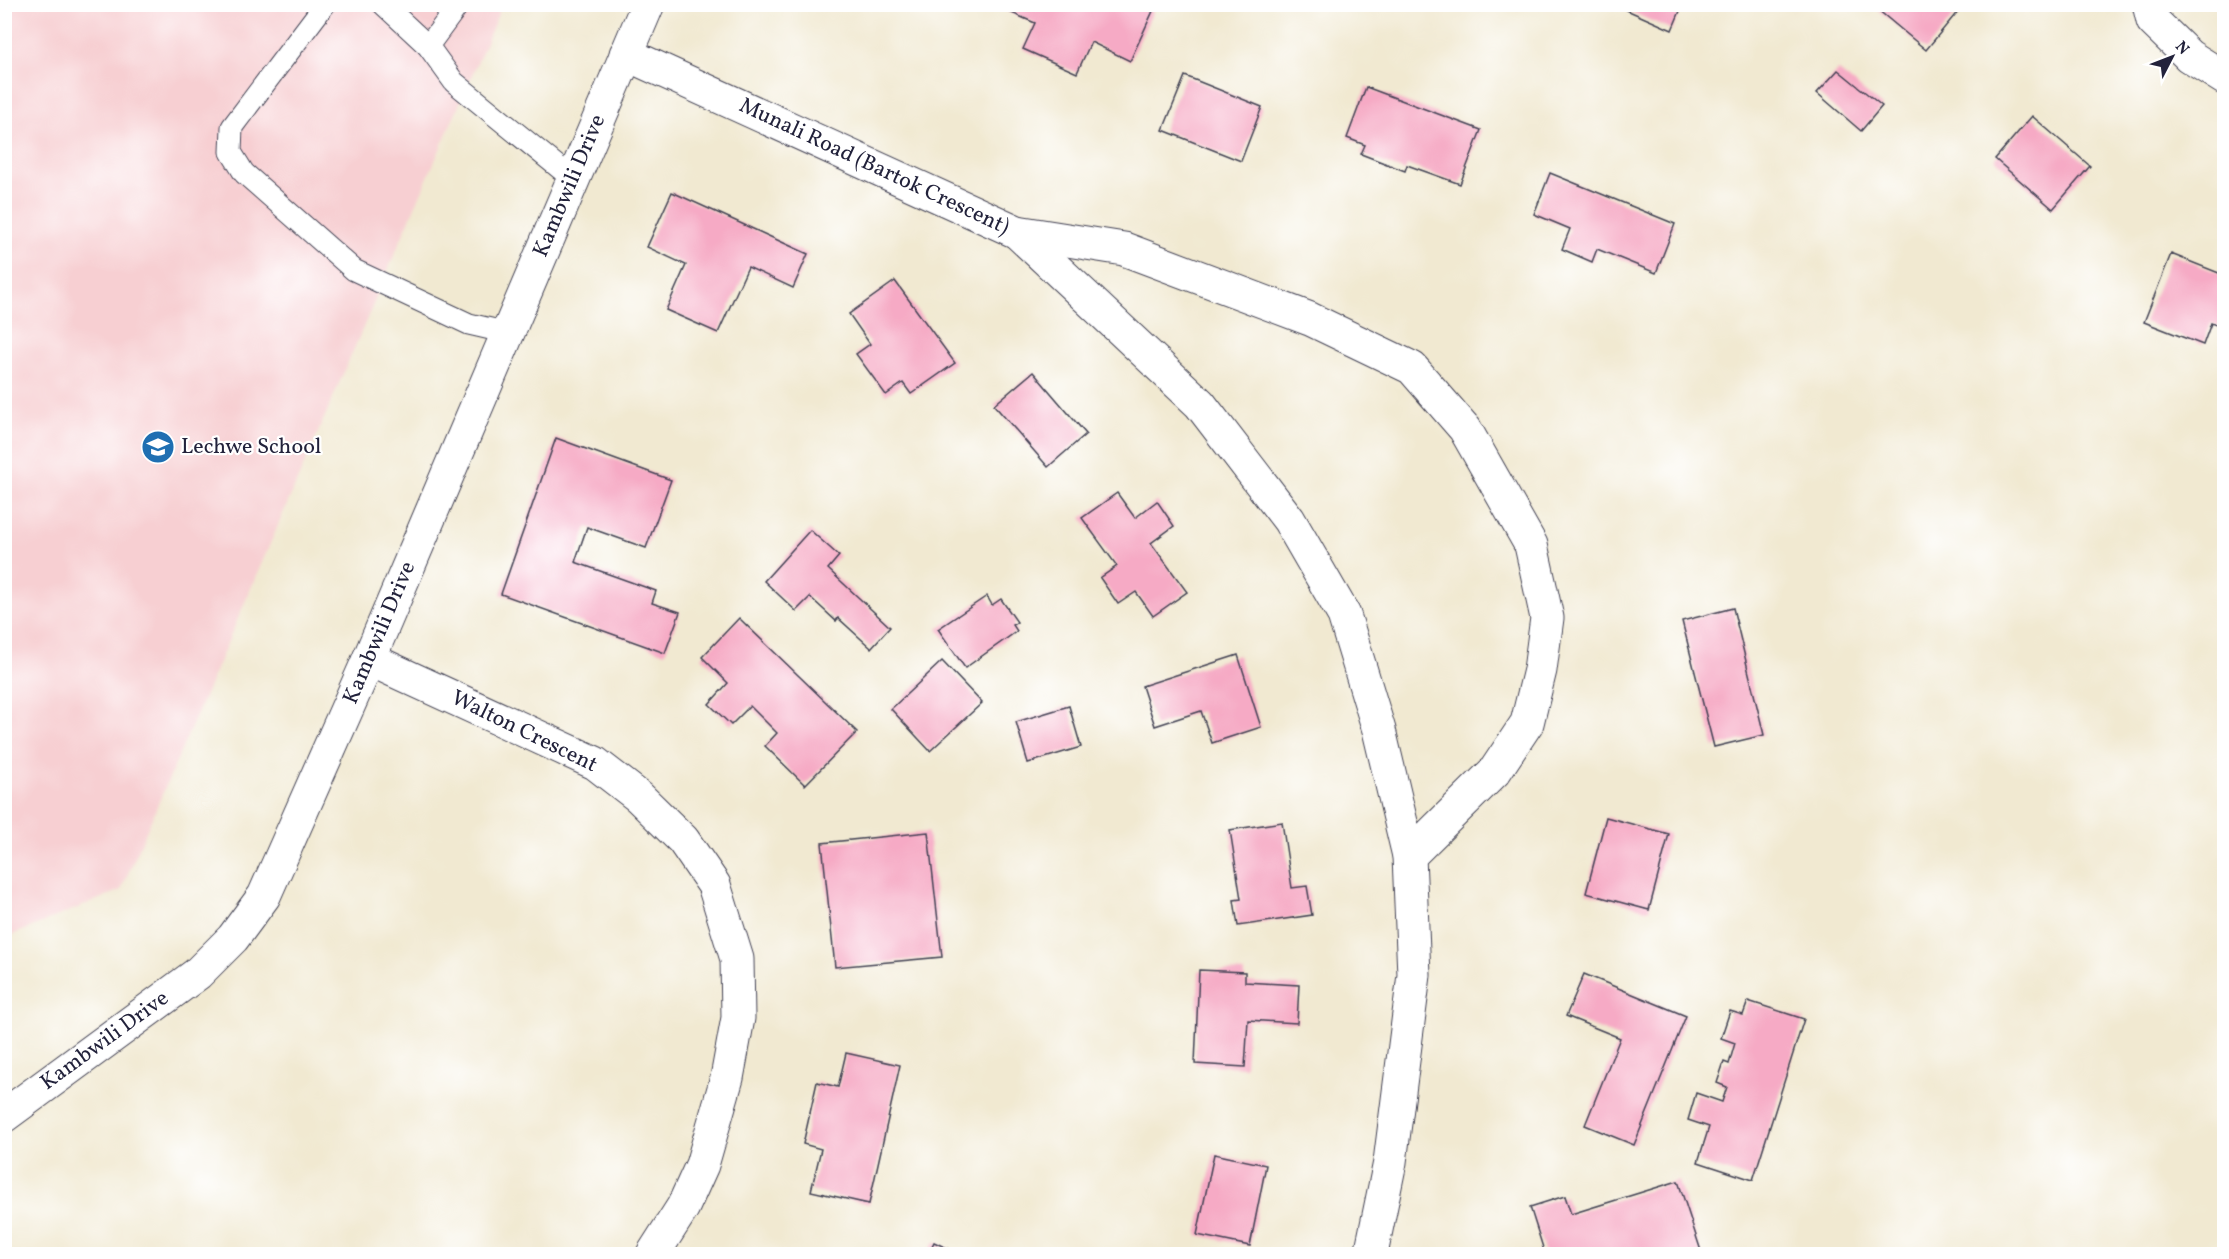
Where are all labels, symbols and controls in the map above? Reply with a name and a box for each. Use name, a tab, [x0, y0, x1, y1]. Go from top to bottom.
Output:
north arrow	[2142, 27, 2202, 87]
text: N	[2170, 37, 2194, 60]
street label: Munali Road (Bartok Crescent)	[734, 91, 1014, 243]
street label: Kambwili Drive	[526, 110, 614, 262]
school or university icon: Lechwe School	[140, 429, 176, 465]
place label: Lechwe School	[181, 432, 321, 463]
street label: Kambwili Drive	[336, 557, 424, 709]
street label: Walton Crescent	[446, 683, 603, 781]
street label: Kambwili Drive	[34, 984, 176, 1098]

